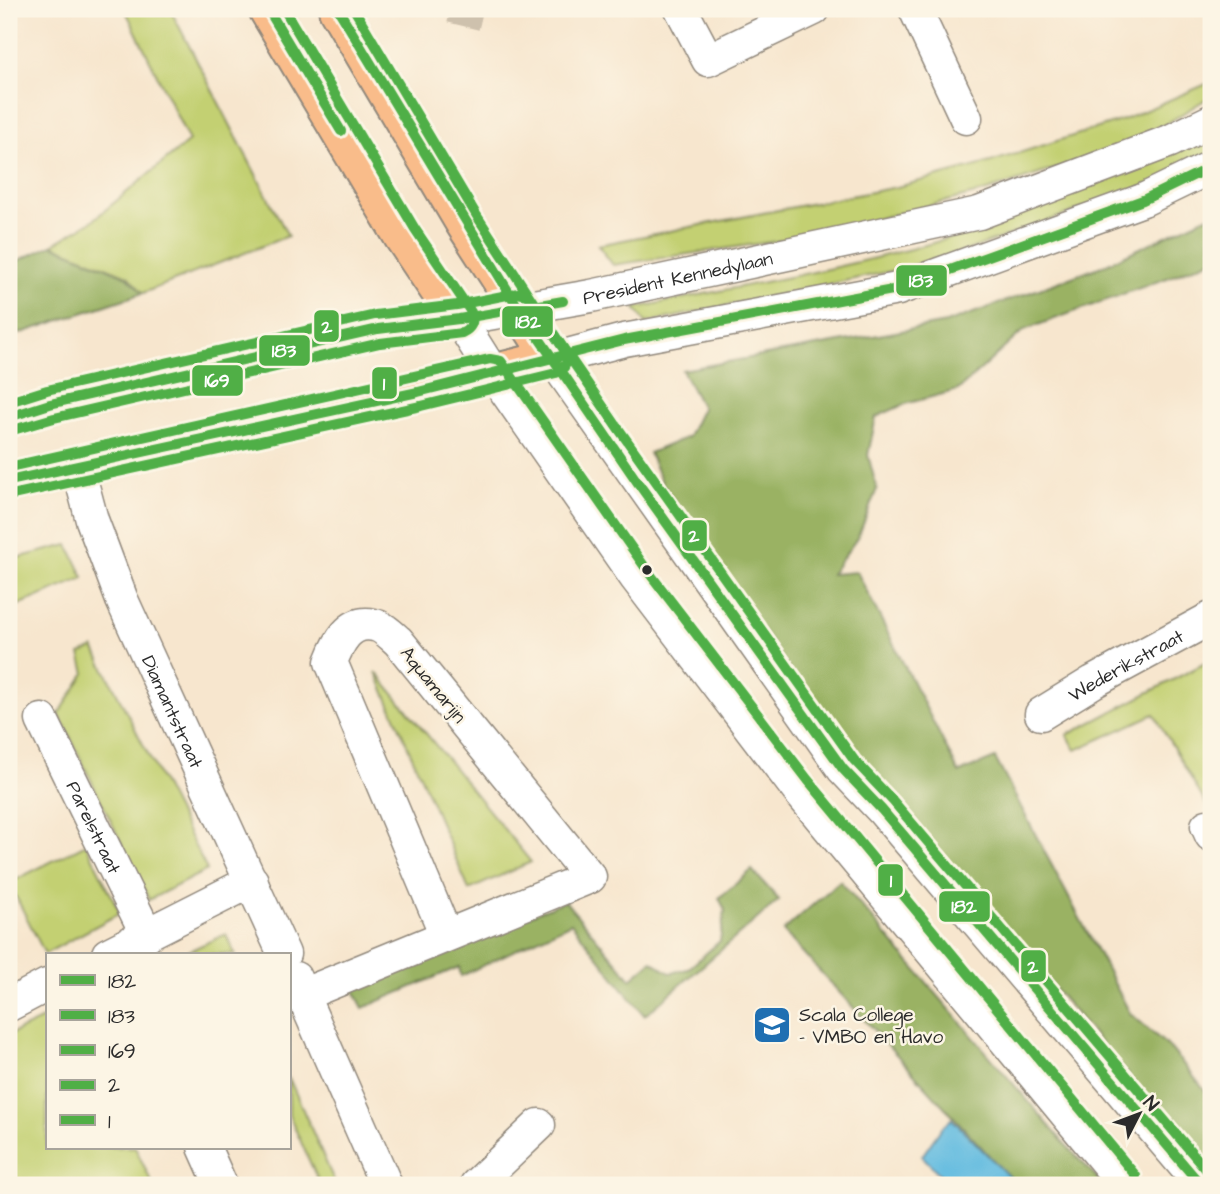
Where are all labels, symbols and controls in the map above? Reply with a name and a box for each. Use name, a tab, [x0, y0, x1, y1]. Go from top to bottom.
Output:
street label: President Kennedylaan	[581, 246, 775, 312]
line badge: 183	[895, 264, 948, 297]
text: 183	[909, 268, 934, 295]
line badge: 182	[501, 305, 554, 338]
line badge: 2	[313, 309, 340, 343]
text: 182	[515, 309, 541, 336]
text: 2	[321, 314, 333, 341]
line badge: 183	[258, 334, 311, 367]
text: 183	[272, 338, 297, 365]
line badge: 169	[191, 364, 244, 397]
line badge: 1	[371, 366, 398, 400]
text: 169	[204, 368, 230, 395]
text: 1	[383, 371, 386, 398]
line badge: 2	[681, 519, 708, 552]
text: 2	[688, 523, 700, 550]
unlabelled marker	[640, 563, 654, 577]
street label: Wederikstraat	[1064, 623, 1189, 709]
street label: Aquamarijn	[393, 641, 472, 729]
street label: Diamantstraat	[134, 651, 209, 773]
street label: Parelstraat	[59, 777, 127, 879]
line badge: 1	[877, 863, 904, 897]
text: 1	[890, 868, 893, 895]
line badge: 182	[938, 890, 991, 923]
text: 182	[951, 894, 977, 921]
line badge: 2	[1020, 949, 1047, 983]
legend	[46, 953, 290, 1148]
text: 2	[1027, 954, 1039, 981]
text: 182	[108, 967, 136, 996]
text: 183	[108, 1002, 135, 1031]
place label: Scala College - VMBO en Havo	[799, 1002, 943, 1051]
school or university icon: Scala College - VMBO en Havo	[751, 1004, 793, 1046]
text: 169	[108, 1037, 136, 1066]
text: 2	[108, 1071, 120, 1100]
north arrow	[1104, 1078, 1174, 1148]
text: N	[1136, 1090, 1165, 1117]
text: 1	[108, 1107, 111, 1136]

